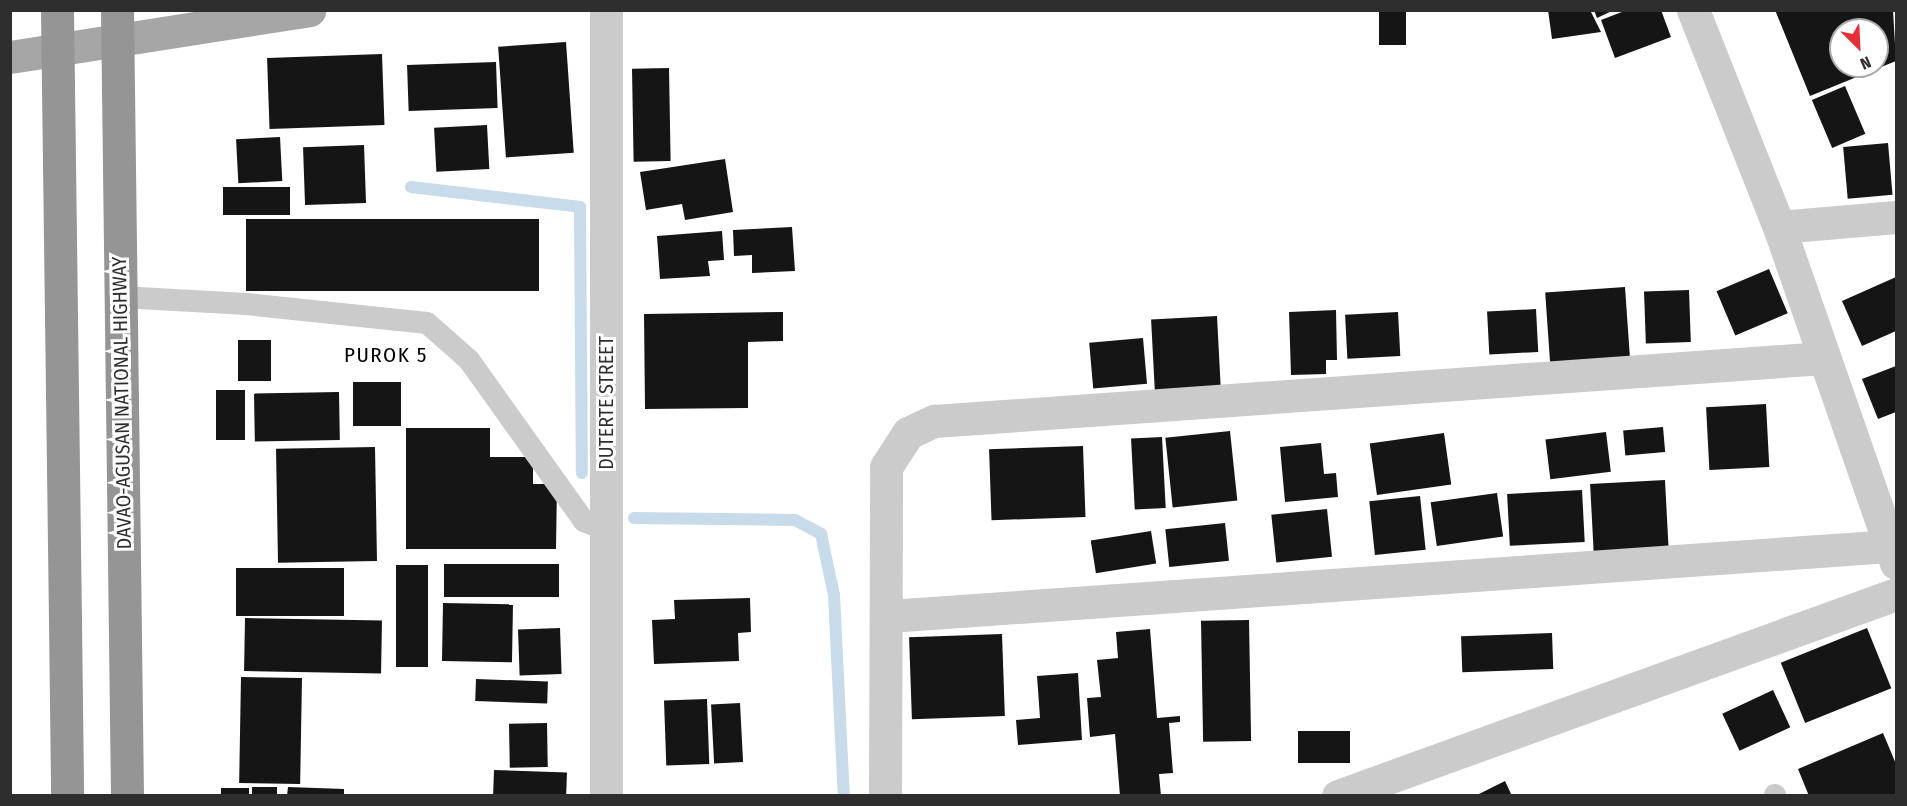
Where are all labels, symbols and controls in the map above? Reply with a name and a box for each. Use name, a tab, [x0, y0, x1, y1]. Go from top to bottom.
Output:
north arrow	[1829, 18, 1889, 78]
text: N	[1857, 52, 1874, 74]
street label: DAVAO-AGUSAN NATIONAL HIGHWAY	[107, 257, 137, 549]
street label: DUTERTE STREET	[594, 336, 618, 470]
district label: PUROK 5	[344, 342, 428, 368]

